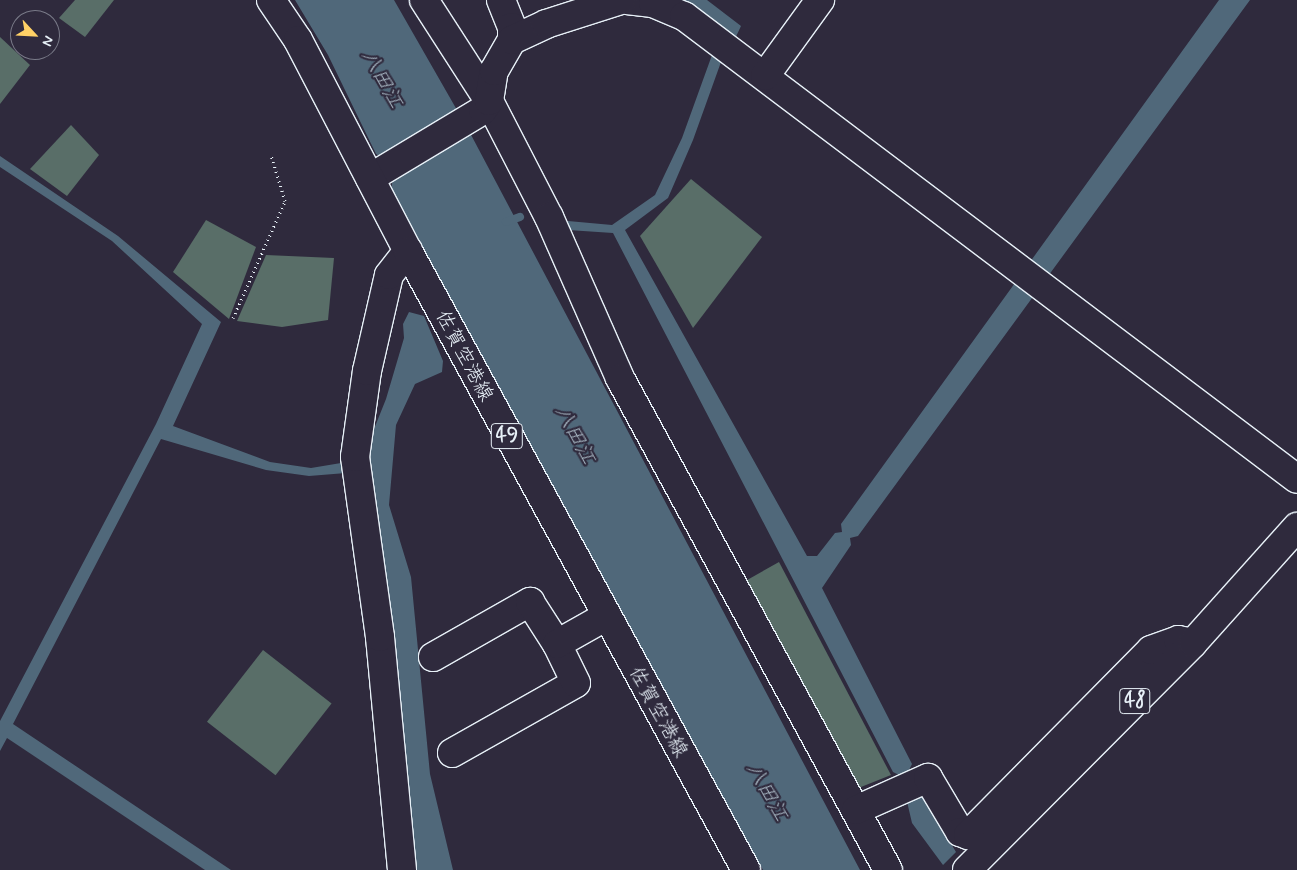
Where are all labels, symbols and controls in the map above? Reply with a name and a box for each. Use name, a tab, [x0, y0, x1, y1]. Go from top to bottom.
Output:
north arrow	[10, 10, 60, 60]
text: N	[38, 33, 58, 49]
water label: 八田江	[356, 45, 408, 113]
street label: 佐賀空港線	[430, 306, 498, 406]
water label: 八田江	[549, 401, 601, 469]
road number: 49	[491, 420, 523, 452]
street label: 佐賀空港線	[623, 662, 693, 762]
road number: 48	[1119, 684, 1151, 718]
water label: 八田江	[741, 758, 793, 826]

